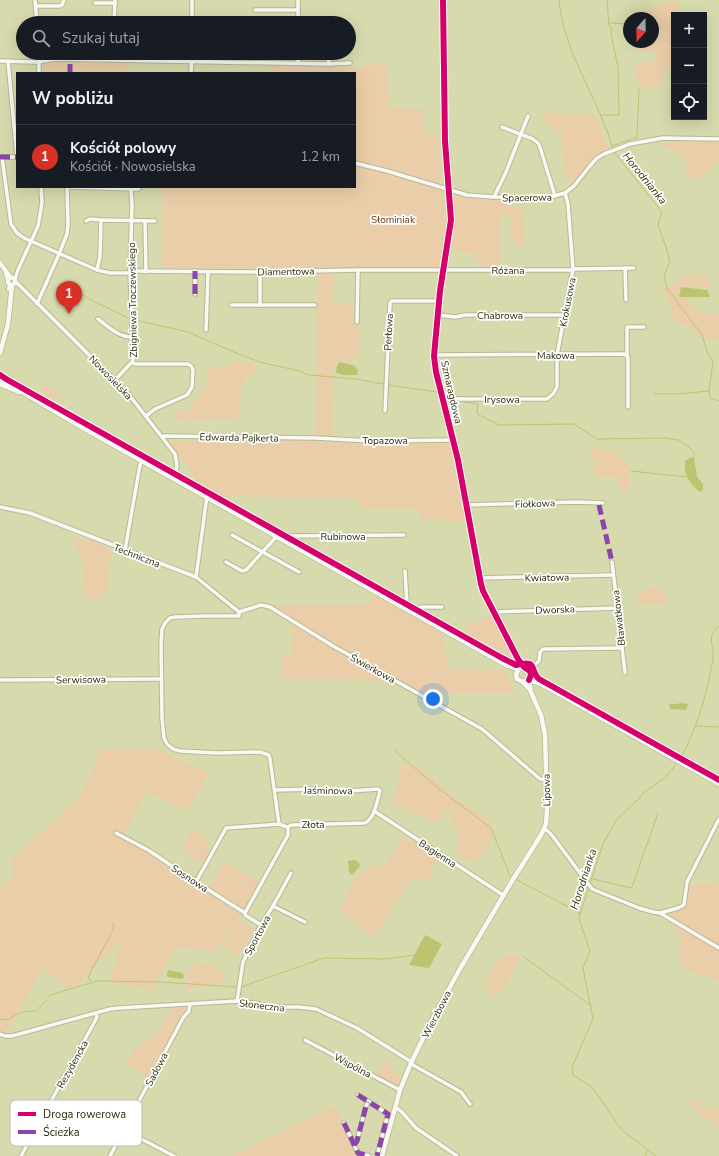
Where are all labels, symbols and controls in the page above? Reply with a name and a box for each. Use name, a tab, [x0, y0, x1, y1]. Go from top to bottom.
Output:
north arrow	[623, 12, 659, 48]
map controls	[671, 12, 707, 120]
button: +	[671, 12, 707, 48]
search box	[16, 16, 356, 60]
icon: search	[30, 27, 52, 49]
text: Szukaj tutaj	[62, 28, 140, 48]
button: −	[671, 48, 707, 84]
button: locate	[671, 84, 707, 120]
text: W pobliżu	[32, 87, 113, 110]
text: Kościół polowy	[70, 138, 176, 158]
text: 1	[41, 148, 49, 166]
text: 1.2 km	[300, 148, 340, 166]
water label: Horodnianka	[619, 149, 670, 208]
text: Kościół · Nowosielska	[70, 158, 196, 176]
street label: Spacerowa	[502, 191, 552, 205]
park label: Słominiak	[371, 213, 416, 227]
street label: Zbigniewa Troczewskiego	[125, 242, 141, 358]
street label: Różana	[492, 264, 524, 278]
street label: Diamentowa	[257, 265, 315, 279]
street label: Krokusowa	[556, 276, 580, 328]
pin: 1	[56, 281, 82, 314]
street label: Chabrowa	[477, 309, 523, 323]
street label: Perłowa	[381, 313, 397, 351]
street label: Makowa	[537, 349, 575, 363]
street label: Nowosielska	[85, 352, 135, 403]
street label: Szmaragdowa	[437, 359, 465, 425]
street label: Irysowa	[484, 393, 520, 407]
street label: Edwarda Pajkerta	[199, 430, 279, 446]
street label: Topazowa	[362, 434, 408, 448]
street label: Fiołkowa	[515, 496, 555, 512]
street label: Rubinowa	[320, 530, 366, 544]
street label: Techniczna	[111, 541, 162, 571]
street label: Kwiatowa	[525, 571, 569, 585]
street label: Bławatkowa	[609, 589, 629, 647]
street label: Dworska	[535, 602, 575, 618]
street label: Świerkowa	[347, 651, 398, 687]
street label: Serwisowa	[56, 673, 106, 687]
your location	[423, 689, 443, 709]
street label: Lipowa	[540, 774, 554, 806]
street label: Jaśminowa	[302, 784, 353, 798]
street label: Złota	[301, 818, 325, 832]
street label: Bagienna	[416, 836, 459, 871]
water label: Horodnianka	[567, 847, 600, 911]
street label: Sosnowa	[168, 862, 211, 896]
street label: Sportowa	[241, 913, 274, 958]
street label: Wierzbowa	[419, 988, 455, 1041]
street label: Słoneczna	[238, 996, 285, 1016]
street label: Rezydencka	[54, 1038, 92, 1091]
street label: Sadowa	[142, 1050, 172, 1089]
street label: Wspólna	[331, 1050, 374, 1082]
legend	[10, 1100, 142, 1146]
text: Droga rowerowa	[43, 1107, 126, 1122]
text: Ścieżka	[43, 1124, 80, 1140]

